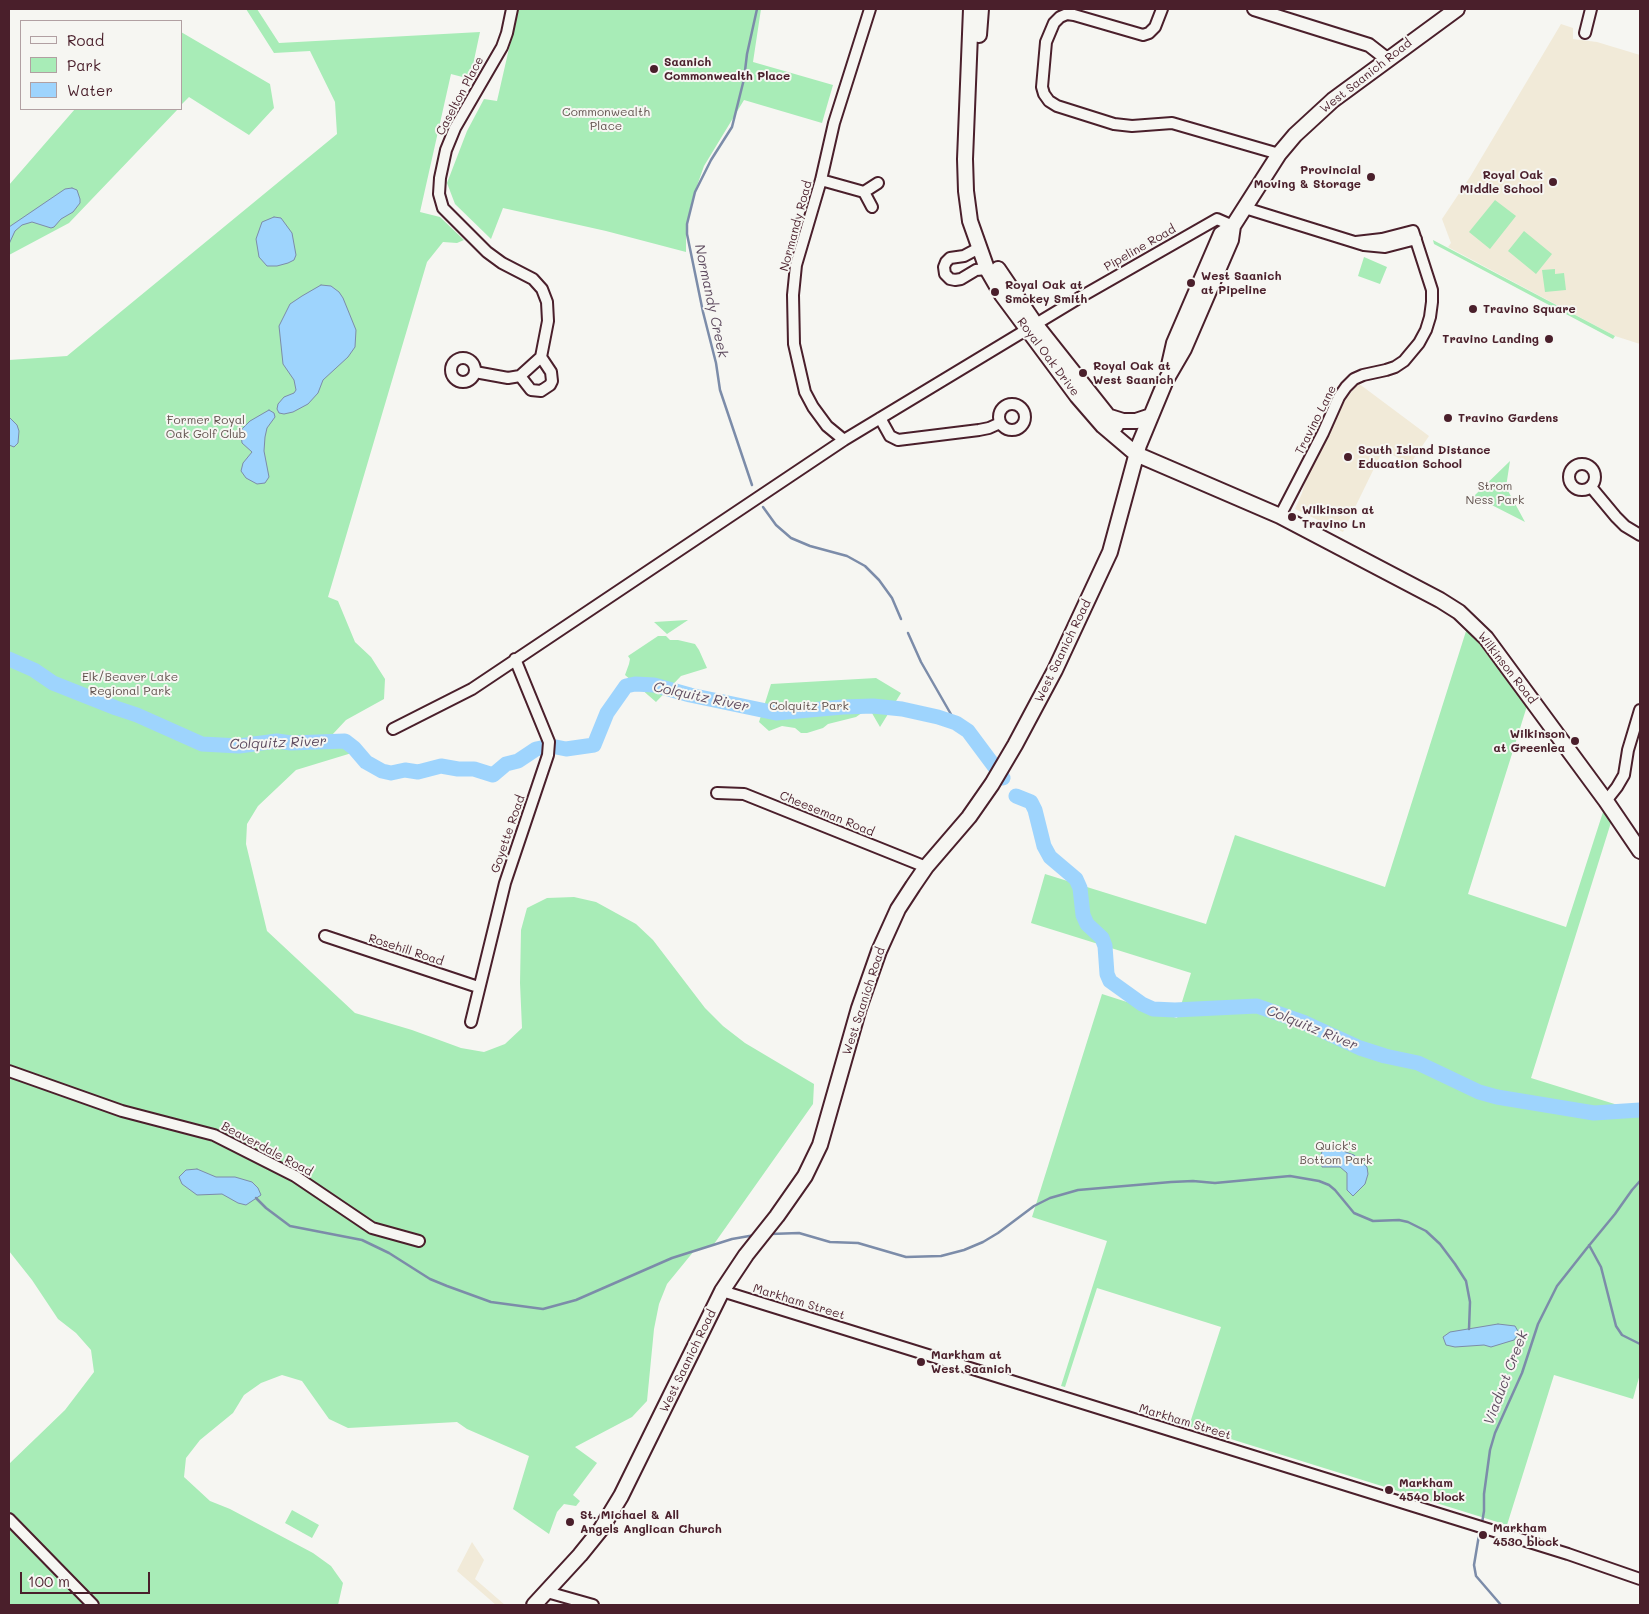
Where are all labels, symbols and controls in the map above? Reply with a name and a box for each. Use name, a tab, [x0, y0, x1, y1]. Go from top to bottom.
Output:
legend	[20, 20, 182, 110]
text: Road	[67, 30, 104, 50]
street label: West Saanich Road	[1317, 36, 1415, 116]
street label: Caselton Place	[433, 54, 487, 138]
text: Park	[67, 55, 101, 75]
place label: Saanich Commonwealth Place	[664, 55, 790, 83]
marker: Saanich Commonwealth Place	[648, 63, 660, 75]
text: Water	[67, 80, 113, 100]
park label: Commonwealth Place	[562, 105, 650, 133]
place label: Provincial Moving & Storage	[1254, 163, 1361, 191]
place label: Royal Oak Middle School	[1460, 168, 1543, 196]
marker: Provincial Moving & Storage	[1365, 171, 1377, 183]
marker: Royal Oak Middle School	[1547, 176, 1559, 188]
street label: Normandy Road	[777, 179, 815, 273]
street label: Pipeline Road	[1102, 222, 1178, 274]
water label: Normandy Creek	[691, 243, 731, 359]
place label: West Saanich at Pipeline	[1201, 269, 1281, 297]
marker: West Saanich at Pipeline	[1185, 277, 1197, 289]
place label: Royal Oak at Smokey Smith	[1005, 278, 1087, 306]
marker: Royal Oak at Smokey Smith	[989, 286, 1001, 298]
place label: Travino Square	[1483, 302, 1576, 316]
marker: Travino Square	[1467, 303, 1479, 315]
street label: Royal Oak Drive	[1014, 315, 1082, 399]
place label: Travino Landing	[1442, 332, 1539, 346]
marker: Travino Landing	[1543, 333, 1555, 345]
place label: Royal Oak at West Saanich	[1093, 359, 1173, 387]
marker: Royal Oak at West Saanich	[1077, 367, 1089, 379]
street label: Travino Lane	[1292, 383, 1340, 457]
place label: Travino Gardens	[1458, 411, 1558, 425]
marker: Travino Gardens	[1442, 412, 1454, 424]
park label: Former Royal Oak Golf Club	[166, 413, 246, 441]
place label: South Island Distance Education School	[1358, 443, 1490, 471]
marker: South Island Distance Education School	[1342, 451, 1354, 463]
park label: Strom Ness Park	[1466, 479, 1524, 507]
place label: Wilkinson at Travino Ln	[1302, 503, 1374, 531]
marker: Wilkinson at Travino Ln	[1286, 511, 1298, 523]
street label: West Saanich Road	[1032, 597, 1094, 705]
street label: Wilkinson Road	[1474, 629, 1540, 707]
park label: Elk/Beaver Lake Regional Park	[82, 670, 178, 698]
water label: Colquitz River	[652, 679, 750, 715]
park label: Colquitz Park	[769, 699, 849, 713]
place label: Wilkinson at Greenlea	[1494, 727, 1565, 755]
water label: Colquitz River	[229, 733, 327, 753]
marker: Wilkinson at Greenlea	[1569, 735, 1581, 747]
street label: Cheeseman Road	[778, 788, 876, 840]
street label: Goyette Road	[488, 793, 528, 875]
street label: Rosehill Road	[367, 931, 445, 969]
street label: West Saanich Road	[840, 945, 888, 1057]
water label: Colquitz River	[1264, 1002, 1360, 1054]
street label: Beaverdale Road	[219, 1119, 315, 1179]
park label: Quick's Bottom Park	[1300, 1139, 1372, 1167]
street label: Markham Street	[751, 1281, 847, 1323]
street label: West Saanich Road	[657, 1307, 719, 1415]
water label: Viaduct Creek	[1480, 1329, 1532, 1427]
place label: Markham at West Saanich	[931, 1348, 1011, 1376]
marker: Markham at West Saanich	[915, 1356, 927, 1368]
street label: Markham Street	[1137, 1401, 1233, 1443]
place label: Markham 4540 block	[1399, 1476, 1465, 1504]
marker: Markham 4540 block	[1383, 1484, 1395, 1496]
place label: St. Michael & All Angels Anglican Church	[580, 1508, 722, 1536]
marker: St. Michael & All Angels Anglican Church	[564, 1516, 576, 1528]
place label: Markham 4530 block	[1493, 1521, 1559, 1549]
marker: Markham 4530 block	[1477, 1529, 1489, 1541]
scale bar	[22, 1562, 152, 1594]
text: 100 m	[28, 1571, 70, 1591]

